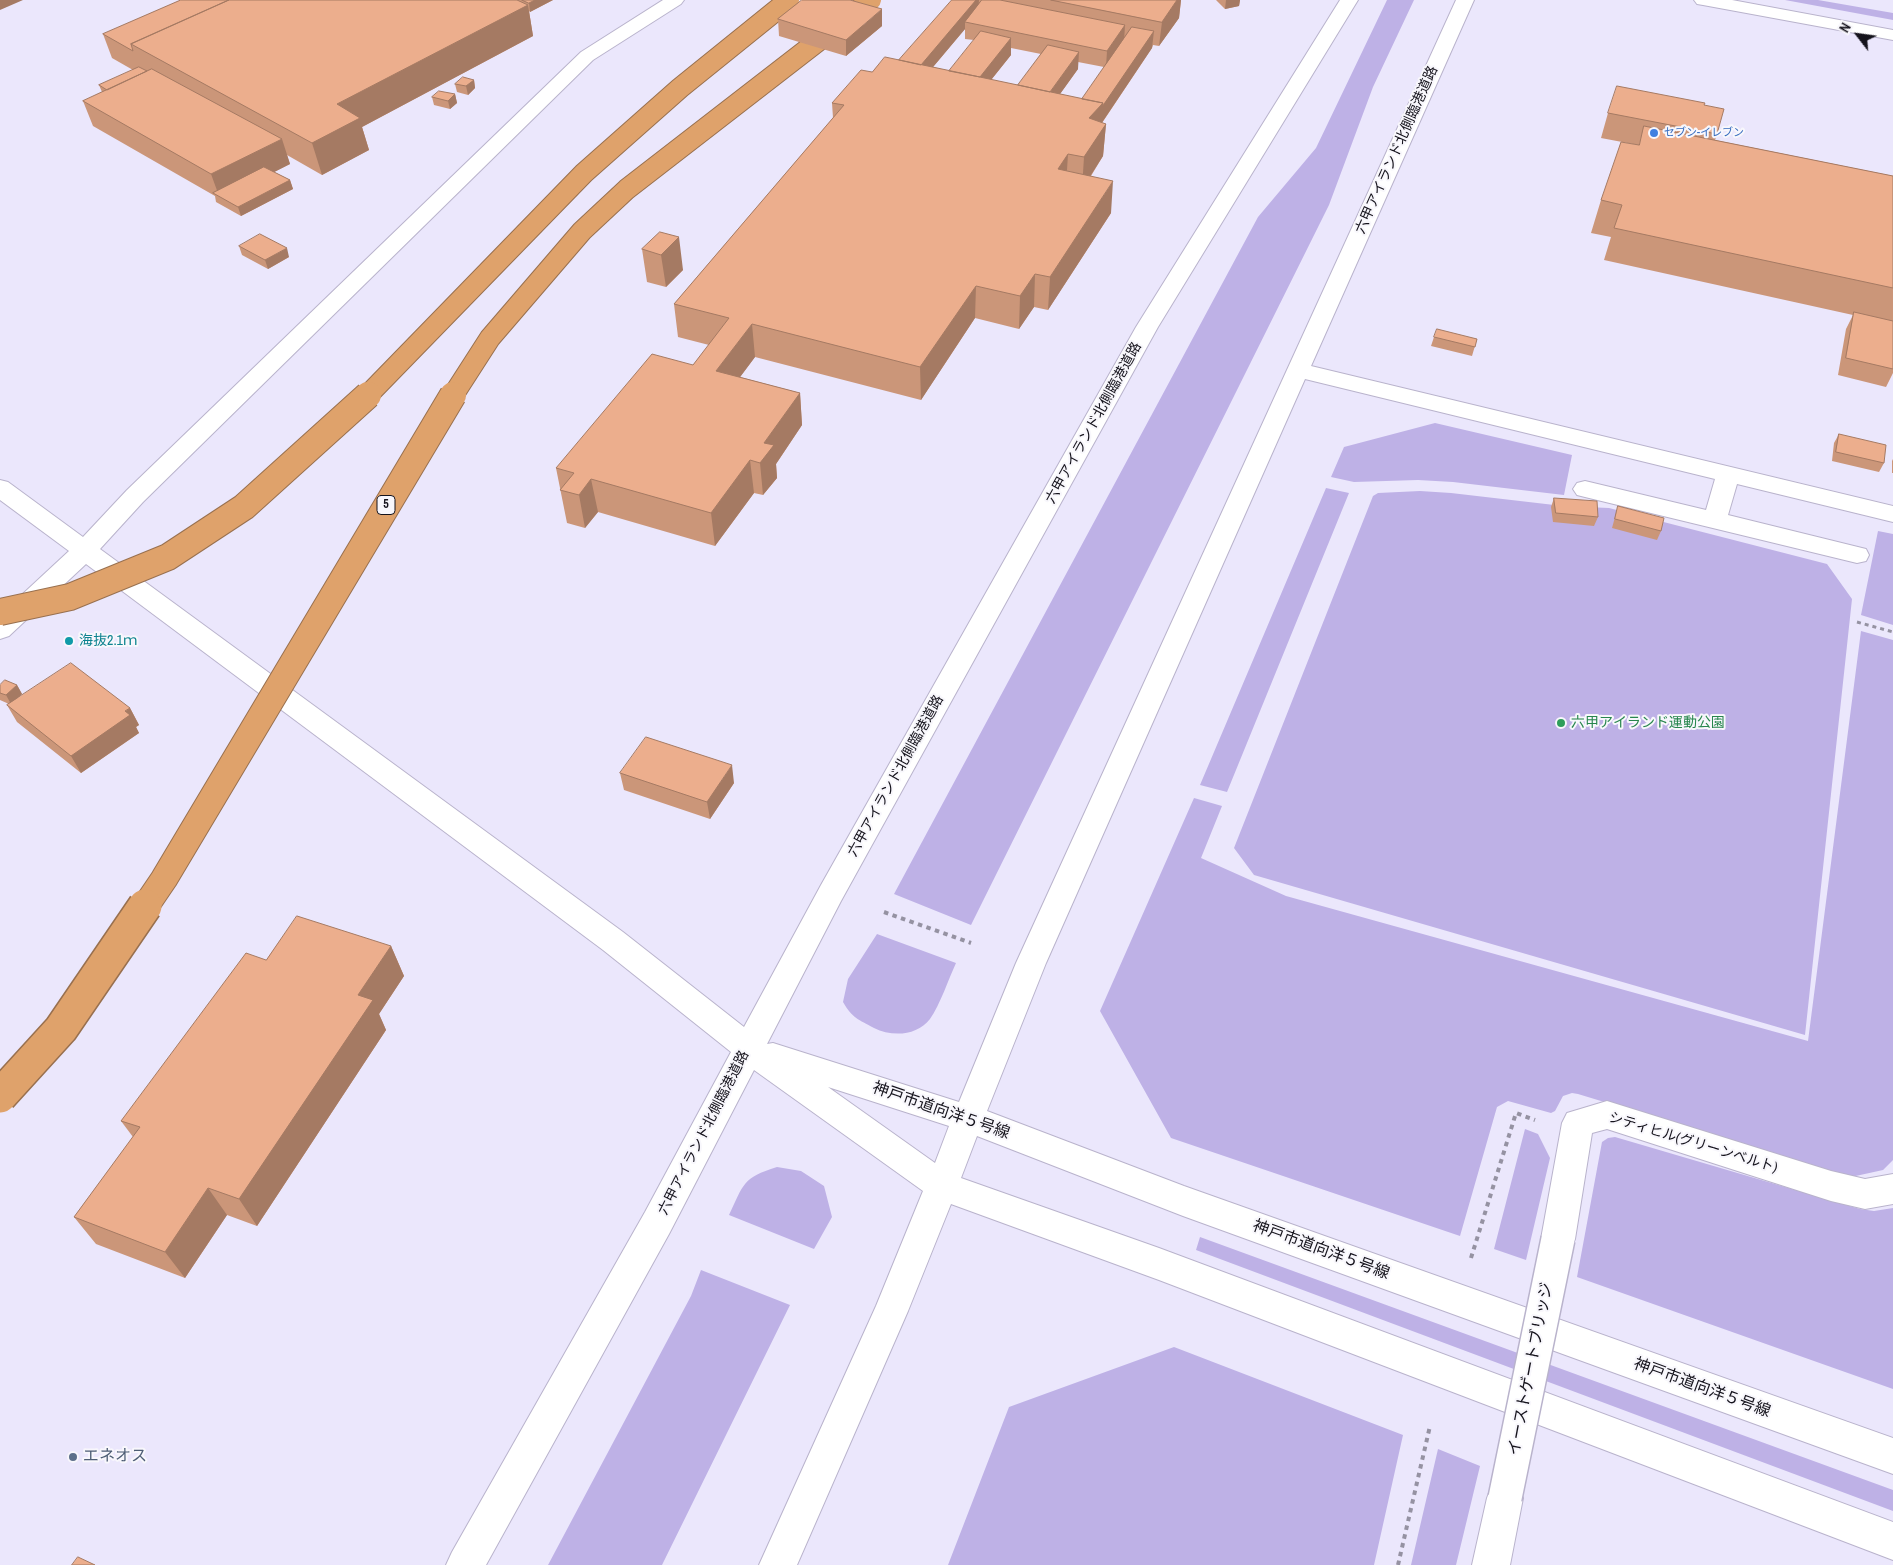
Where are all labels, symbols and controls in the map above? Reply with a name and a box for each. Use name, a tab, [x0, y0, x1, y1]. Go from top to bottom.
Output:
north arrow	[1833, 10, 1883, 60]
text: N	[1835, 19, 1855, 36]
street label: 六甲アイランド北側臨港道路	[1352, 63, 1442, 237]
place label: セブン-イレブン	[1664, 126, 1744, 140]
marker: セブン-イレブン	[1648, 127, 1660, 139]
street label: 六甲アイランド北側臨港道路	[1043, 339, 1145, 507]
road number: 5	[377, 496, 395, 514]
place label: 海抜2.1ｍ	[79, 633, 137, 649]
marker: 海抜2.1ｍ	[63, 635, 75, 647]
street label: 六甲アイランド北側臨港道路	[845, 692, 947, 860]
place label: 六甲アイランド運動公園	[1571, 715, 1725, 731]
marker: 六甲アイランド運動公園	[1555, 717, 1567, 729]
street label: 六甲アイランド北側臨港道路	[655, 1048, 753, 1218]
street label: 神戸市道向洋５号線	[870, 1078, 1012, 1144]
street label: シティヒル(グリーンベルト)	[1607, 1109, 1779, 1177]
street label: 神戸市道向洋５号線	[1250, 1216, 1392, 1284]
street label: イーストゲートブリッジ	[1505, 1281, 1557, 1457]
street label: 神戸市道向洋５号線	[1631, 1354, 1773, 1422]
place label: エネオス	[83, 1447, 147, 1467]
marker: エネオス	[67, 1451, 79, 1463]

